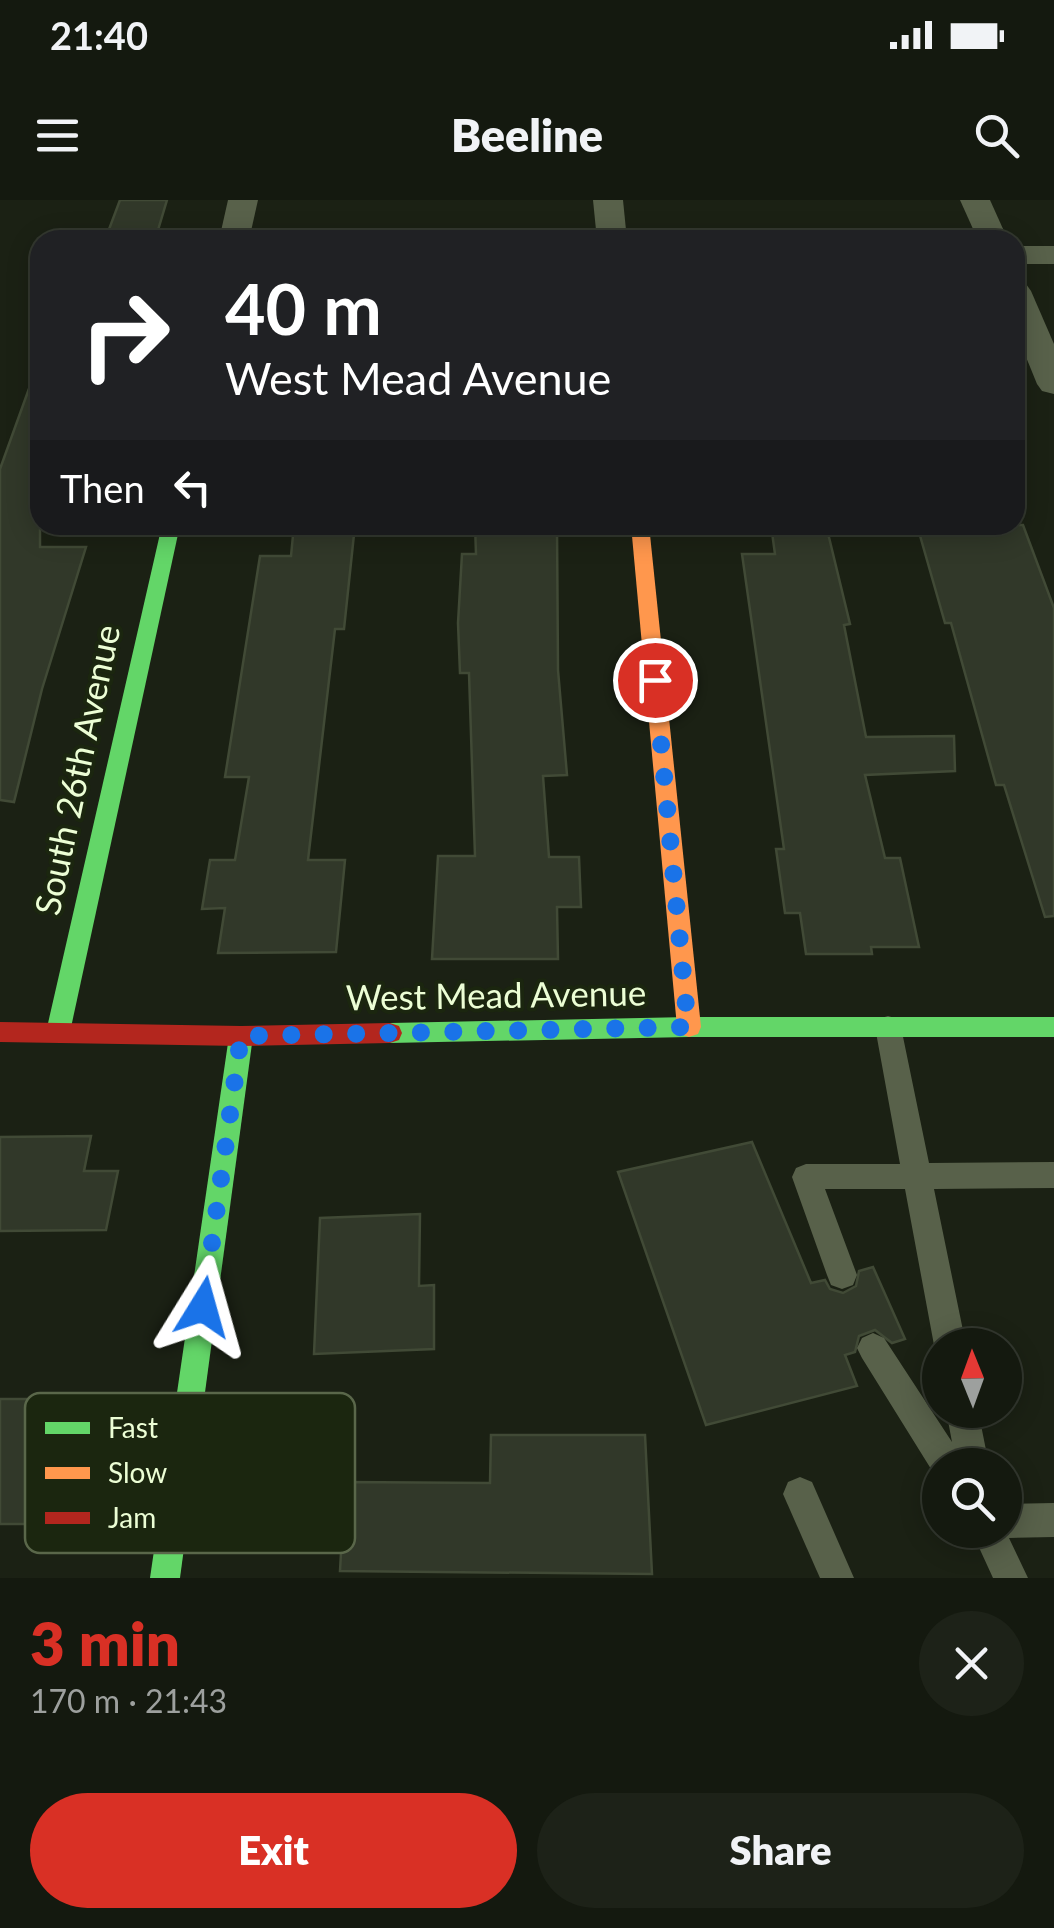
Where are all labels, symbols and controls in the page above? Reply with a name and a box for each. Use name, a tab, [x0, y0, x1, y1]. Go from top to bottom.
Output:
text: 21:40	[50, 12, 148, 58]
icon: menu	[30, 108, 85, 163]
text: Beeline	[451, 108, 603, 162]
icon: search	[969, 108, 1024, 163]
text: 40 m	[225, 266, 382, 350]
icon: right	[60, 270, 190, 400]
text: West Mead Avenue	[225, 351, 611, 405]
icon: left	[165, 460, 220, 515]
text: Then	[60, 465, 145, 511]
street label: South 26th Avenue	[25, 621, 127, 919]
pin	[613, 638, 698, 723]
icon: arrive	[628, 653, 683, 708]
street label: West Mead Avenue	[345, 970, 647, 1018]
position arrow	[151, 1255, 255, 1359]
north arrow	[922, 1328, 1022, 1428]
map controls	[922, 1328, 1022, 1548]
legend	[25, 1393, 355, 1553]
text: Fast	[108, 1410, 158, 1444]
button: search	[922, 1448, 1022, 1548]
text: Slow	[108, 1455, 167, 1489]
text: Jam	[108, 1500, 156, 1534]
text: 3 min	[30, 1607, 180, 1679]
button: close	[919, 1611, 1024, 1716]
text: 170 m · 21:43	[30, 1681, 227, 1720]
button: Exit	[30, 1793, 517, 1908]
button: Share	[537, 1793, 1024, 1908]

